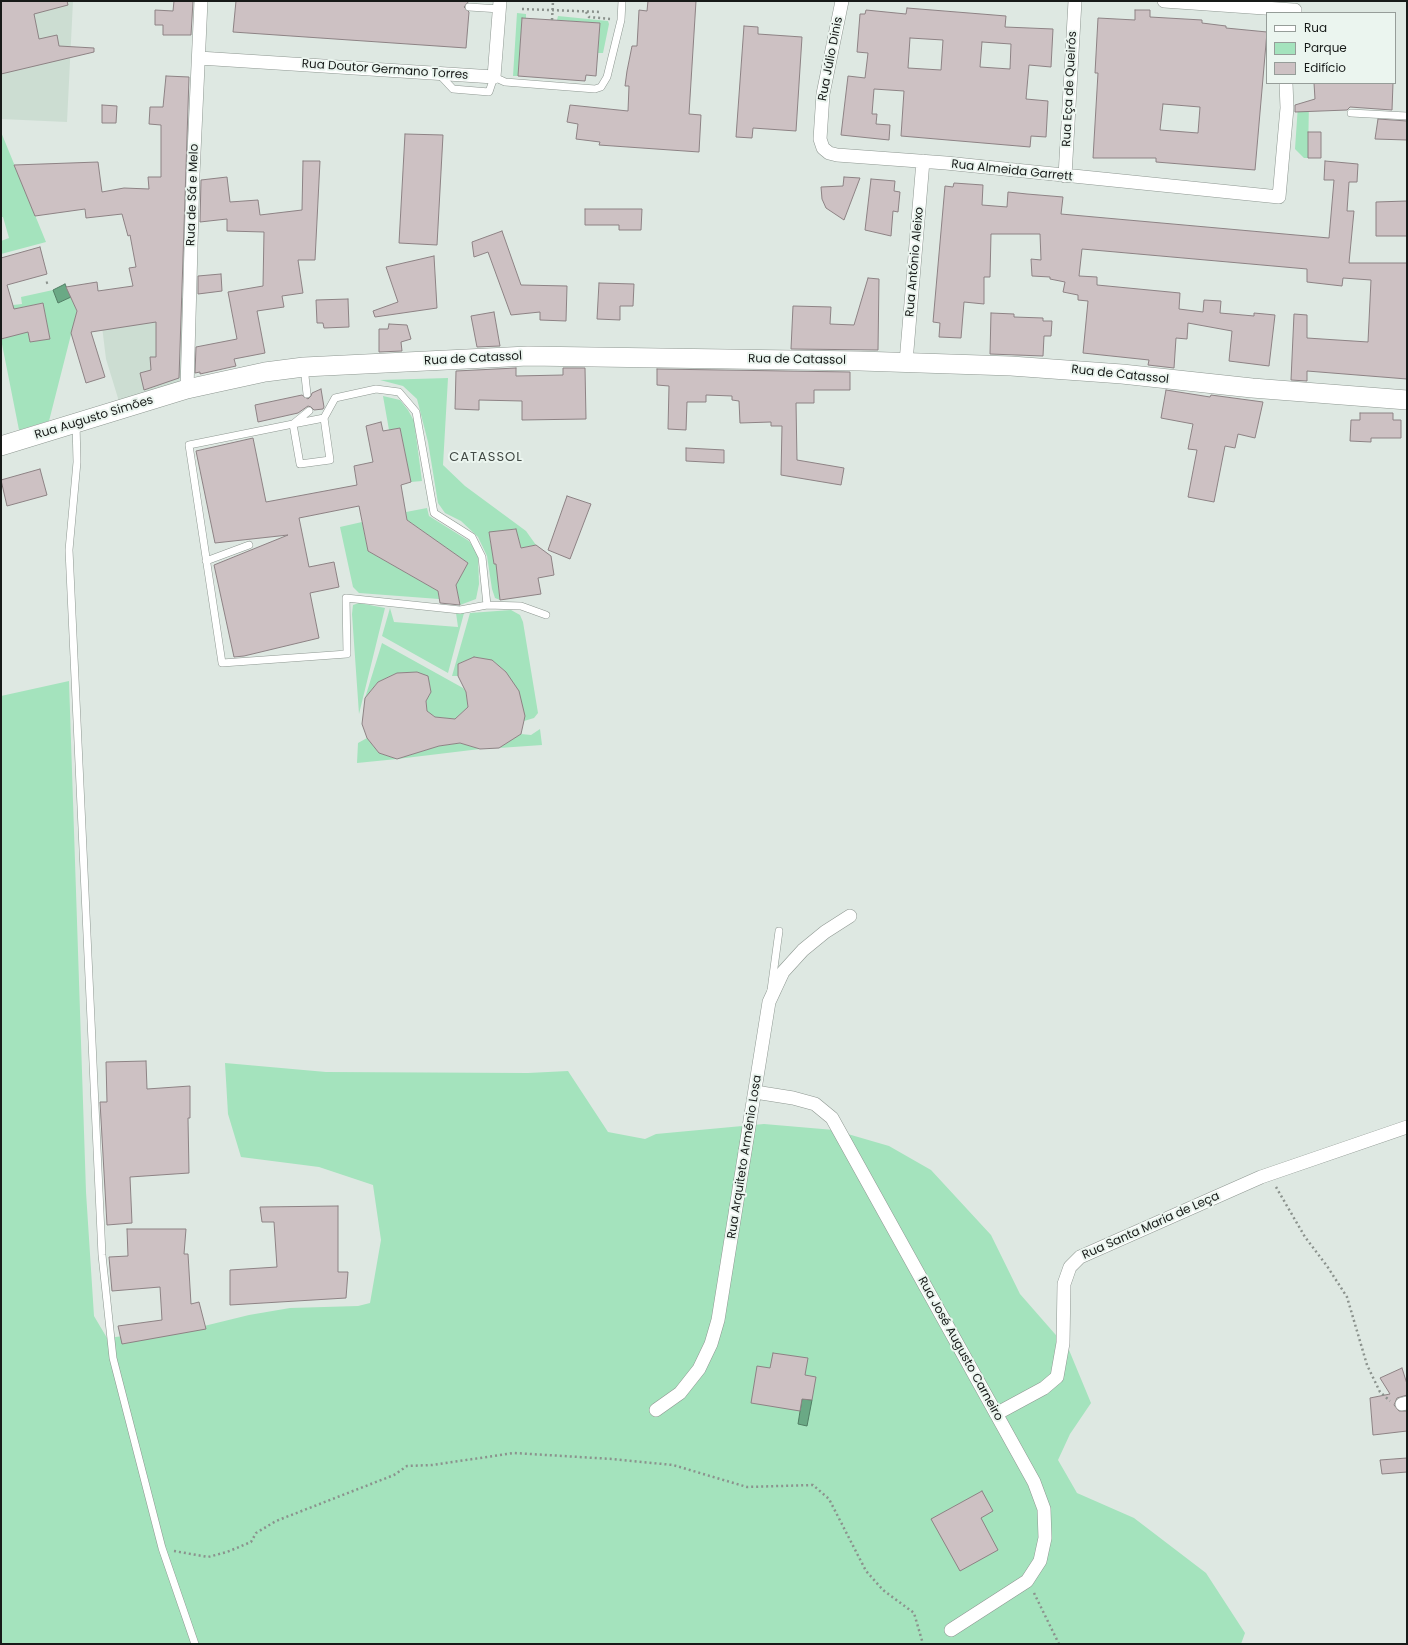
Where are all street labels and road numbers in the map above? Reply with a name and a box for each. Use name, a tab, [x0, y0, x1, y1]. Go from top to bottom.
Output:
street label: Rua Júlio Dinis	[816, 16, 846, 102]
street label: Rua Eça de Queirós	[1060, 31, 1080, 147]
street label: Rua Doutor Germano Torres	[301, 57, 469, 83]
street label: Rua de Sá e Melo	[184, 144, 202, 246]
street label: Rua Almeida Garrett	[951, 157, 1073, 185]
street label: Rua António Aleixo	[903, 206, 927, 318]
street label: Rua de Catassol	[424, 349, 522, 369]
street label: Rua de Catassol	[748, 352, 846, 368]
street label: Rua de Catassol	[1070, 363, 1170, 387]
street label: Rua Augusto Simões	[33, 393, 155, 443]
street label: Rua Arquiteto Arménio Losa	[725, 1074, 765, 1240]
street label: Rua Santa Maria de Leça	[1080, 1189, 1222, 1263]
street label: Rua José Augusto Carneiro	[914, 1274, 1006, 1424]

